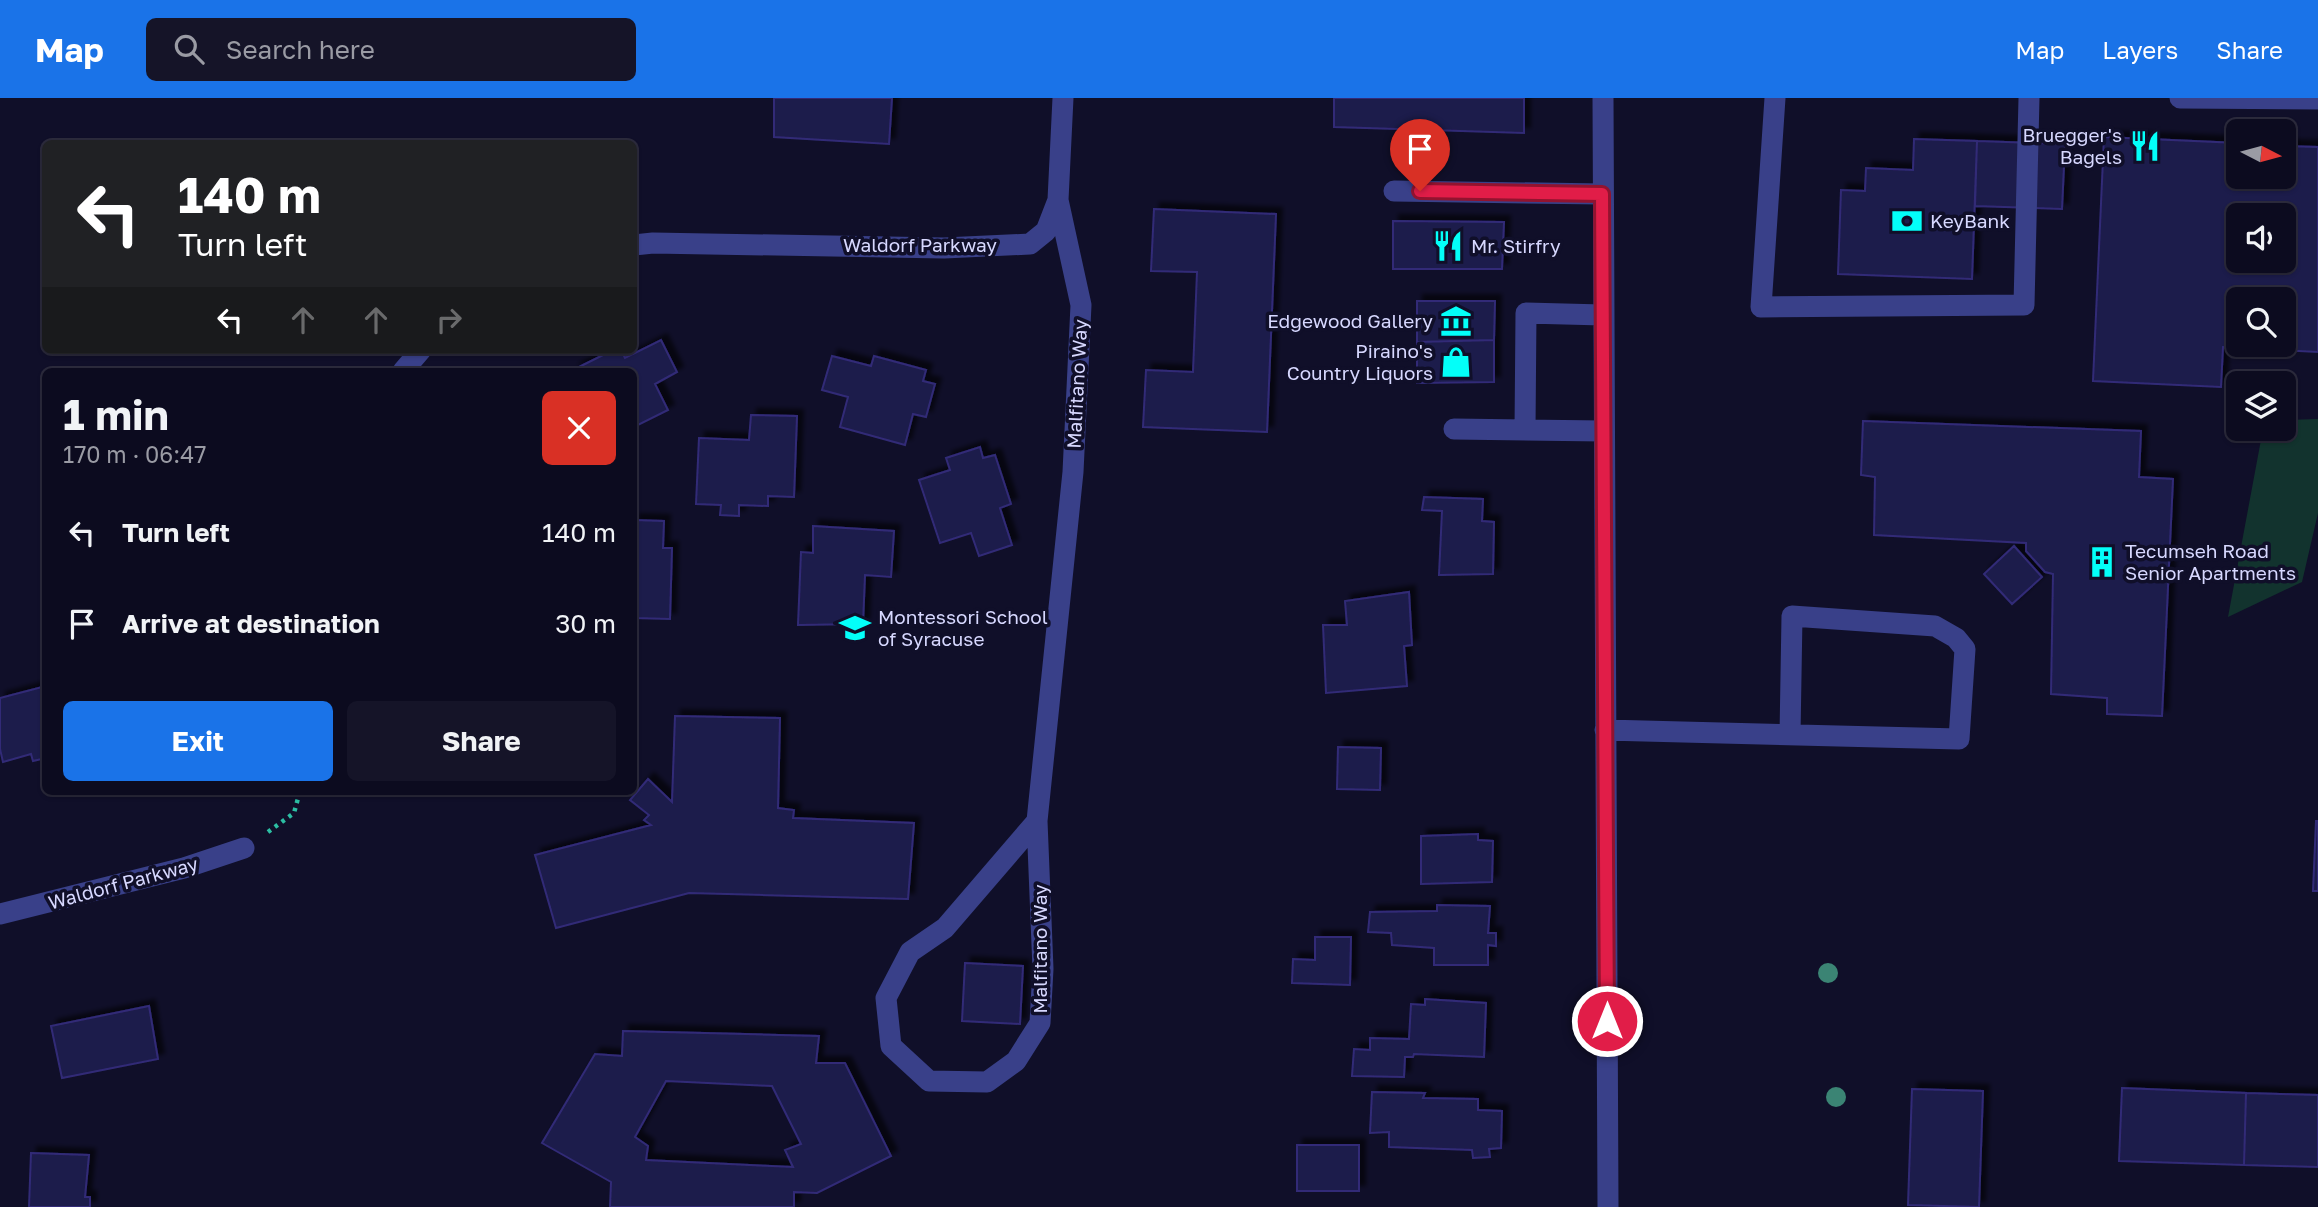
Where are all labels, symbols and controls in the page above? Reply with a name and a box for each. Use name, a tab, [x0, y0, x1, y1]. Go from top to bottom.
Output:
search box	[146, 18, 636, 81]
text: Map	[35, 30, 104, 69]
icon: search	[170, 30, 208, 68]
text: Search here	[226, 34, 375, 65]
text: Map	[2015, 35, 2064, 64]
text: Layers	[2102, 35, 2178, 64]
text: Share	[2216, 35, 2283, 64]
pin	[1390, 119, 1450, 191]
north arrow	[2226, 119, 2296, 189]
map controls	[2226, 119, 2296, 441]
place label: Bruegger's Bagels	[2023, 123, 2122, 168]
restaurant icon: Bruegger's Bagels	[2128, 129, 2162, 163]
icon: arrive	[1401, 130, 1439, 168]
text: 140 m	[178, 165, 321, 224]
icon: left	[63, 168, 154, 259]
button: sound	[2226, 203, 2296, 273]
bank icon: KeyBank	[1890, 204, 1924, 238]
place label: KeyBank	[1930, 209, 2010, 232]
text: Turn left	[178, 225, 307, 263]
restaurant icon: Mr. Stirfry	[1431, 229, 1465, 263]
street label: Waldorf Parkway	[843, 233, 997, 256]
place label: Mr. Stirfry	[1471, 234, 1561, 257]
button: search	[2226, 287, 2296, 357]
icon: left	[211, 301, 249, 339]
icon: ahead	[284, 301, 322, 339]
icon: ahead	[357, 301, 395, 339]
icon: right	[430, 301, 468, 339]
museum icon: Edgewood Gallery	[1439, 304, 1473, 338]
place label: Edgewood Gallery	[1267, 309, 1433, 332]
street label: Malfitano Way	[1062, 318, 1091, 449]
place label: Piraino's Country Liquors	[1287, 339, 1433, 384]
shop icon: Piraino's Country Liquors	[1439, 345, 1473, 379]
button: layers	[2226, 371, 2296, 441]
text: 1 min	[63, 389, 169, 439]
button: close	[542, 391, 616, 465]
text: 170 m · 06:47	[63, 440, 206, 468]
icon: left	[63, 514, 101, 552]
text: Turn left	[122, 517, 230, 548]
text: 140 m	[542, 517, 616, 548]
place label: Tecumseh Road Senior Apartments	[2125, 539, 2296, 584]
building icon: Tecumseh Road Senior Apartments	[2085, 545, 2119, 579]
icon: arrive	[63, 605, 101, 643]
place label: Montessori School of Syracuse	[878, 605, 1048, 650]
text: Arrive at destination	[122, 608, 380, 639]
text: 30 m	[555, 608, 616, 639]
school or university icon: Montessori School of Syracuse	[838, 611, 872, 645]
button: Exit	[63, 701, 333, 781]
button: Share	[347, 701, 616, 781]
street label: Waldorf Parkway	[46, 851, 201, 914]
street label: Malfitano Way	[1028, 884, 1051, 1014]
position arrow	[1570, 984, 1644, 1058]

